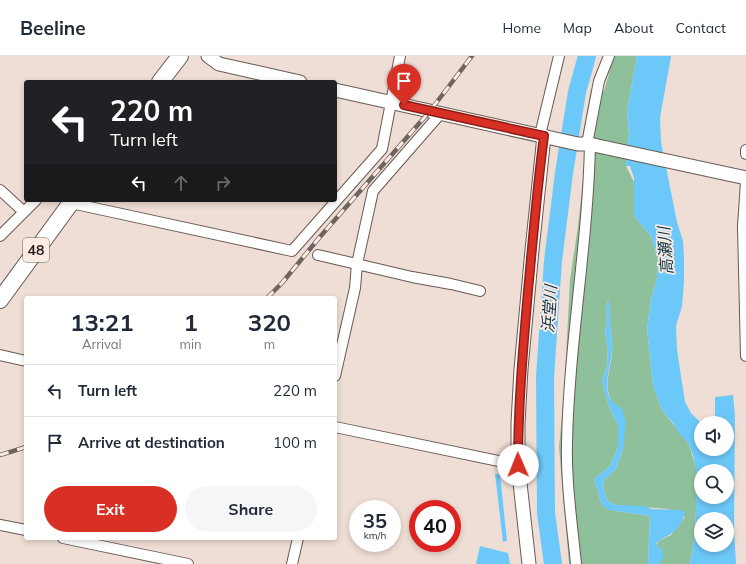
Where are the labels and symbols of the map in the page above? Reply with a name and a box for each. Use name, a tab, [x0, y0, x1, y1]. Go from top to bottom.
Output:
pin	[387, 64, 421, 105]
water label: 高瀬川	[653, 224, 677, 276]
road number: 48	[23, 238, 49, 262]
water label: 浜堂川	[537, 282, 561, 334]
position arrow	[497, 444, 539, 486]
speed limit sign: 40	[409, 500, 461, 552]

